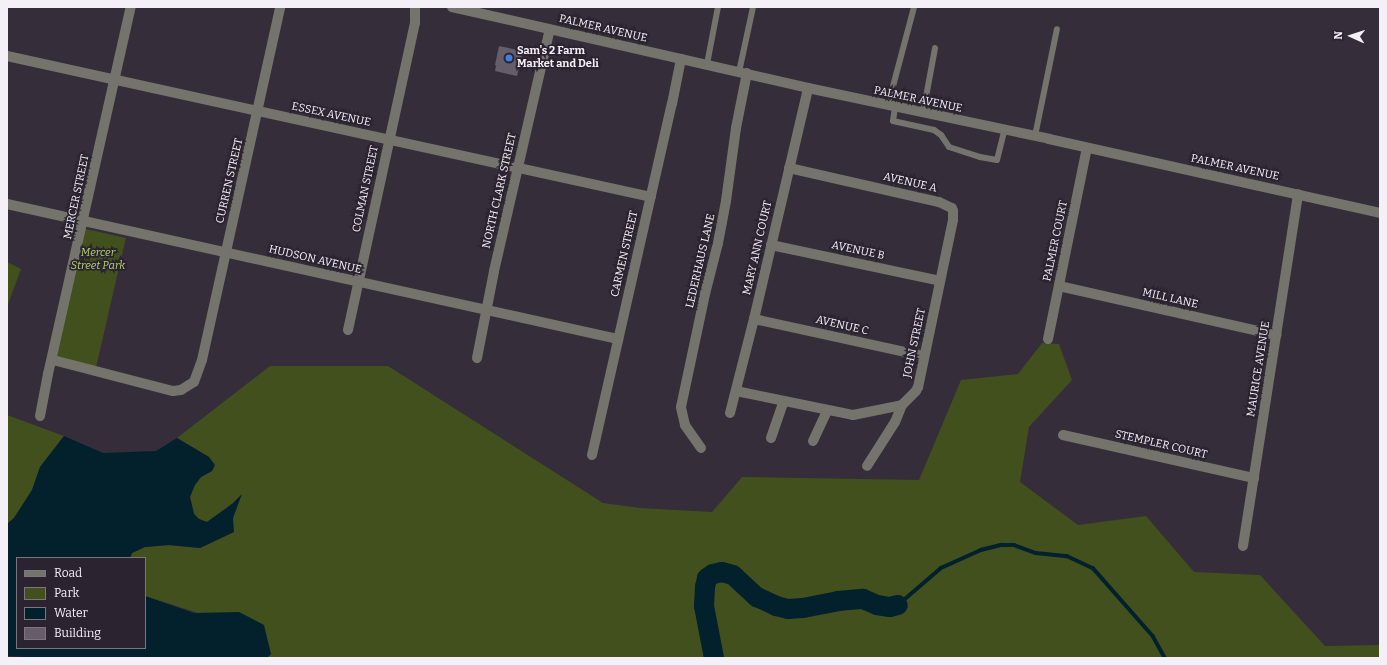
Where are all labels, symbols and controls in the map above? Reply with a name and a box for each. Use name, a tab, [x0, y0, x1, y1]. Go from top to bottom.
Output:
street label: PALMER AVENUE	[558, 12, 648, 46]
north arrow	[1331, 16, 1371, 56]
text: N	[1332, 31, 1345, 40]
place label: Sam's 2 Farm Market and Deli	[517, 45, 599, 71]
marker: Sam's 2 Farm Market and Deli	[504, 53, 514, 63]
street label: PALMER AVENUE	[873, 84, 963, 116]
street label: ESSEX AVENUE	[290, 100, 372, 130]
street label: NORTH CLARK STREET	[480, 132, 520, 250]
street label: CURREN STREET	[214, 137, 246, 225]
street label: COLMAN STREET	[350, 144, 382, 234]
street label: PALMER AVENUE	[1190, 152, 1280, 184]
street label: MERCER STREET	[62, 153, 92, 241]
street label: AVENUE A	[882, 170, 938, 196]
street label: PALMER COURT	[1041, 199, 1071, 283]
street label: MARY ANN COURT	[741, 200, 775, 296]
street label: CARMEN STREET	[609, 210, 641, 298]
street label: LEDERHAUS LANE	[684, 213, 718, 309]
street label: AVENUE B	[830, 239, 886, 263]
street label: HUDSON AVENUE	[267, 243, 363, 277]
park label: Mercer Street Park	[71, 247, 125, 273]
street label: MILL LANE	[1141, 286, 1199, 312]
street label: JOHN STREET	[901, 307, 929, 379]
street label: AVENUE C	[814, 314, 870, 338]
street label: MAURICE AVENUE	[1245, 320, 1273, 418]
street label: STEMPLER COURT	[1114, 428, 1208, 462]
legend	[16, 557, 146, 649]
text: Road	[54, 566, 82, 580]
text: Park	[54, 586, 79, 600]
text: Water	[54, 606, 88, 620]
text: Building	[54, 626, 101, 640]

